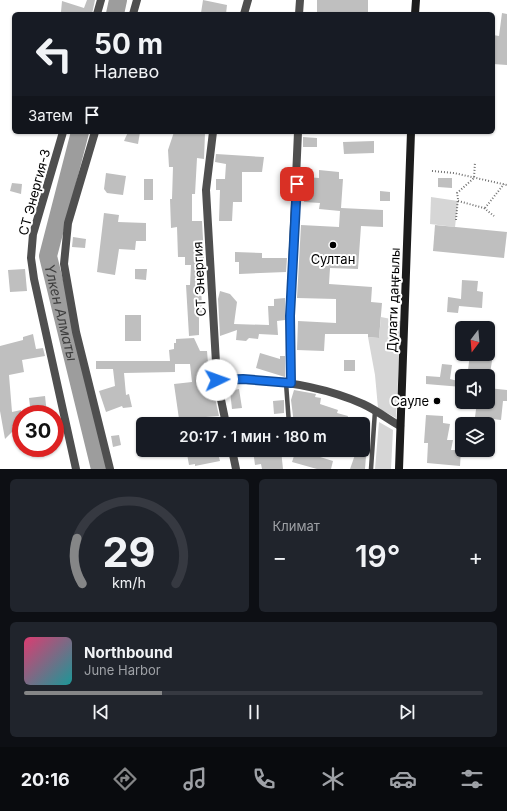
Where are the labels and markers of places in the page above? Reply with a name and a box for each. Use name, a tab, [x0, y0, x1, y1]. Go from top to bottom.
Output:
pin	[280, 167, 314, 201]
marker: Султан	[328, 240, 338, 250]
place label: Султан	[311, 251, 355, 267]
place label: Сауле	[391, 393, 429, 409]
marker: Сауле	[432, 396, 442, 406]

